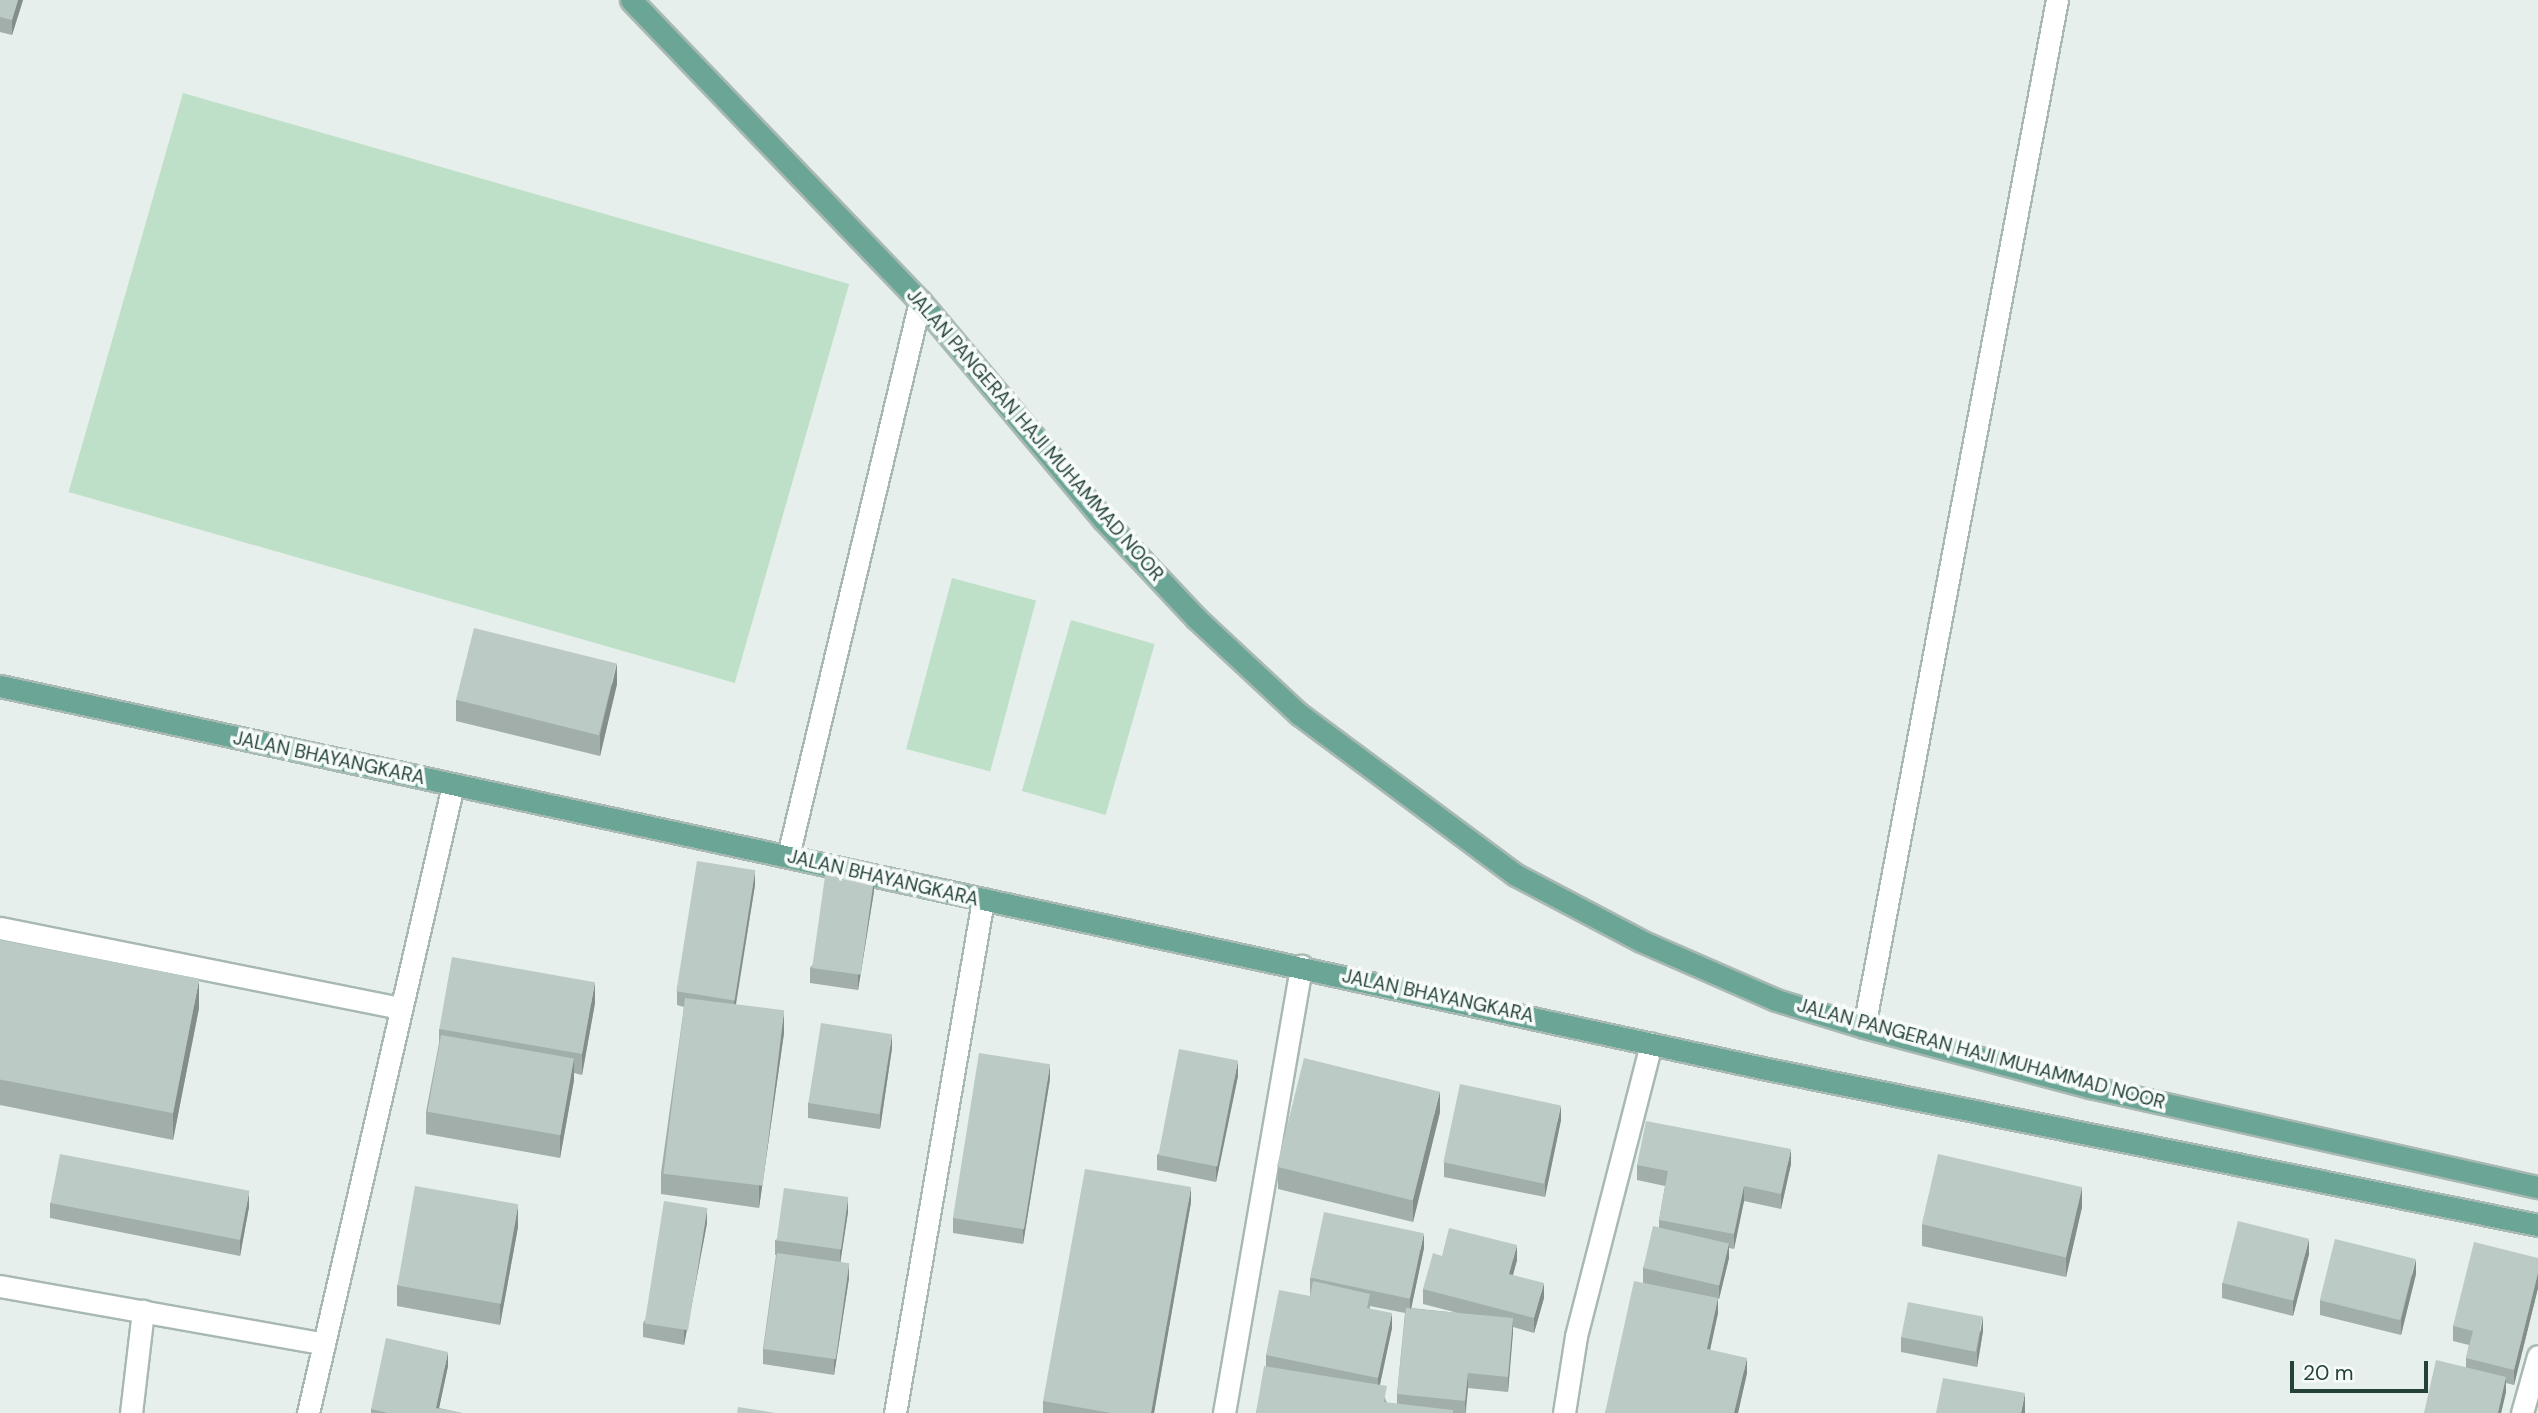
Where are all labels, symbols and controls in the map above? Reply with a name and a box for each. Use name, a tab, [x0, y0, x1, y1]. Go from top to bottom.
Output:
street label: JALAN PANGERAN HAJI MUHAMMAD NOOR	[902, 284, 1168, 586]
street label: JALAN BHAYANGKARA	[231, 727, 427, 789]
street label: JALAN BHAYANGKARA	[785, 845, 981, 911]
street label: JALAN BHAYANGKARA	[1340, 965, 1536, 1027]
street label: JALAN PANGERAN HAJI MUHAMMAD NOOR	[1795, 994, 2167, 1114]
scale bar	[2293, 1346, 2431, 1390]
text: 20 m	[2303, 1359, 2354, 1387]

